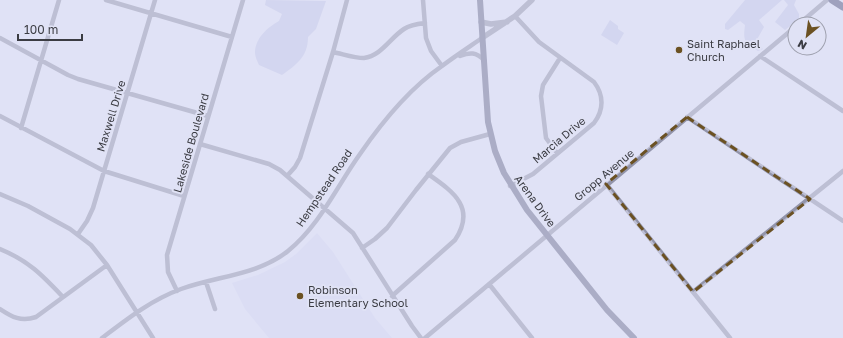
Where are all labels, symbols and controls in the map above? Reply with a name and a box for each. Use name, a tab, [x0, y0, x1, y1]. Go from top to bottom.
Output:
scale bar	[18, 16, 82, 42]
north arrow	[787, 16, 827, 56]
text: 100 m	[24, 22, 58, 37]
place label: Saint Raphael Church	[687, 37, 761, 63]
text: N	[795, 37, 809, 53]
marker: Saint Raphael Church	[674, 45, 684, 55]
street label: Maxwell Drive	[93, 79, 128, 153]
street label: Lakeside Boulevard	[170, 92, 211, 194]
street label: Marcia Drive	[530, 114, 588, 165]
street label: Gropp Avenue	[571, 146, 636, 203]
street label: Hempstead Road	[293, 147, 354, 229]
street label: Arena Drive	[512, 172, 559, 229]
place label: Robinson Elementary School	[308, 283, 408, 309]
marker: Robinson Elementary School	[295, 291, 305, 301]

